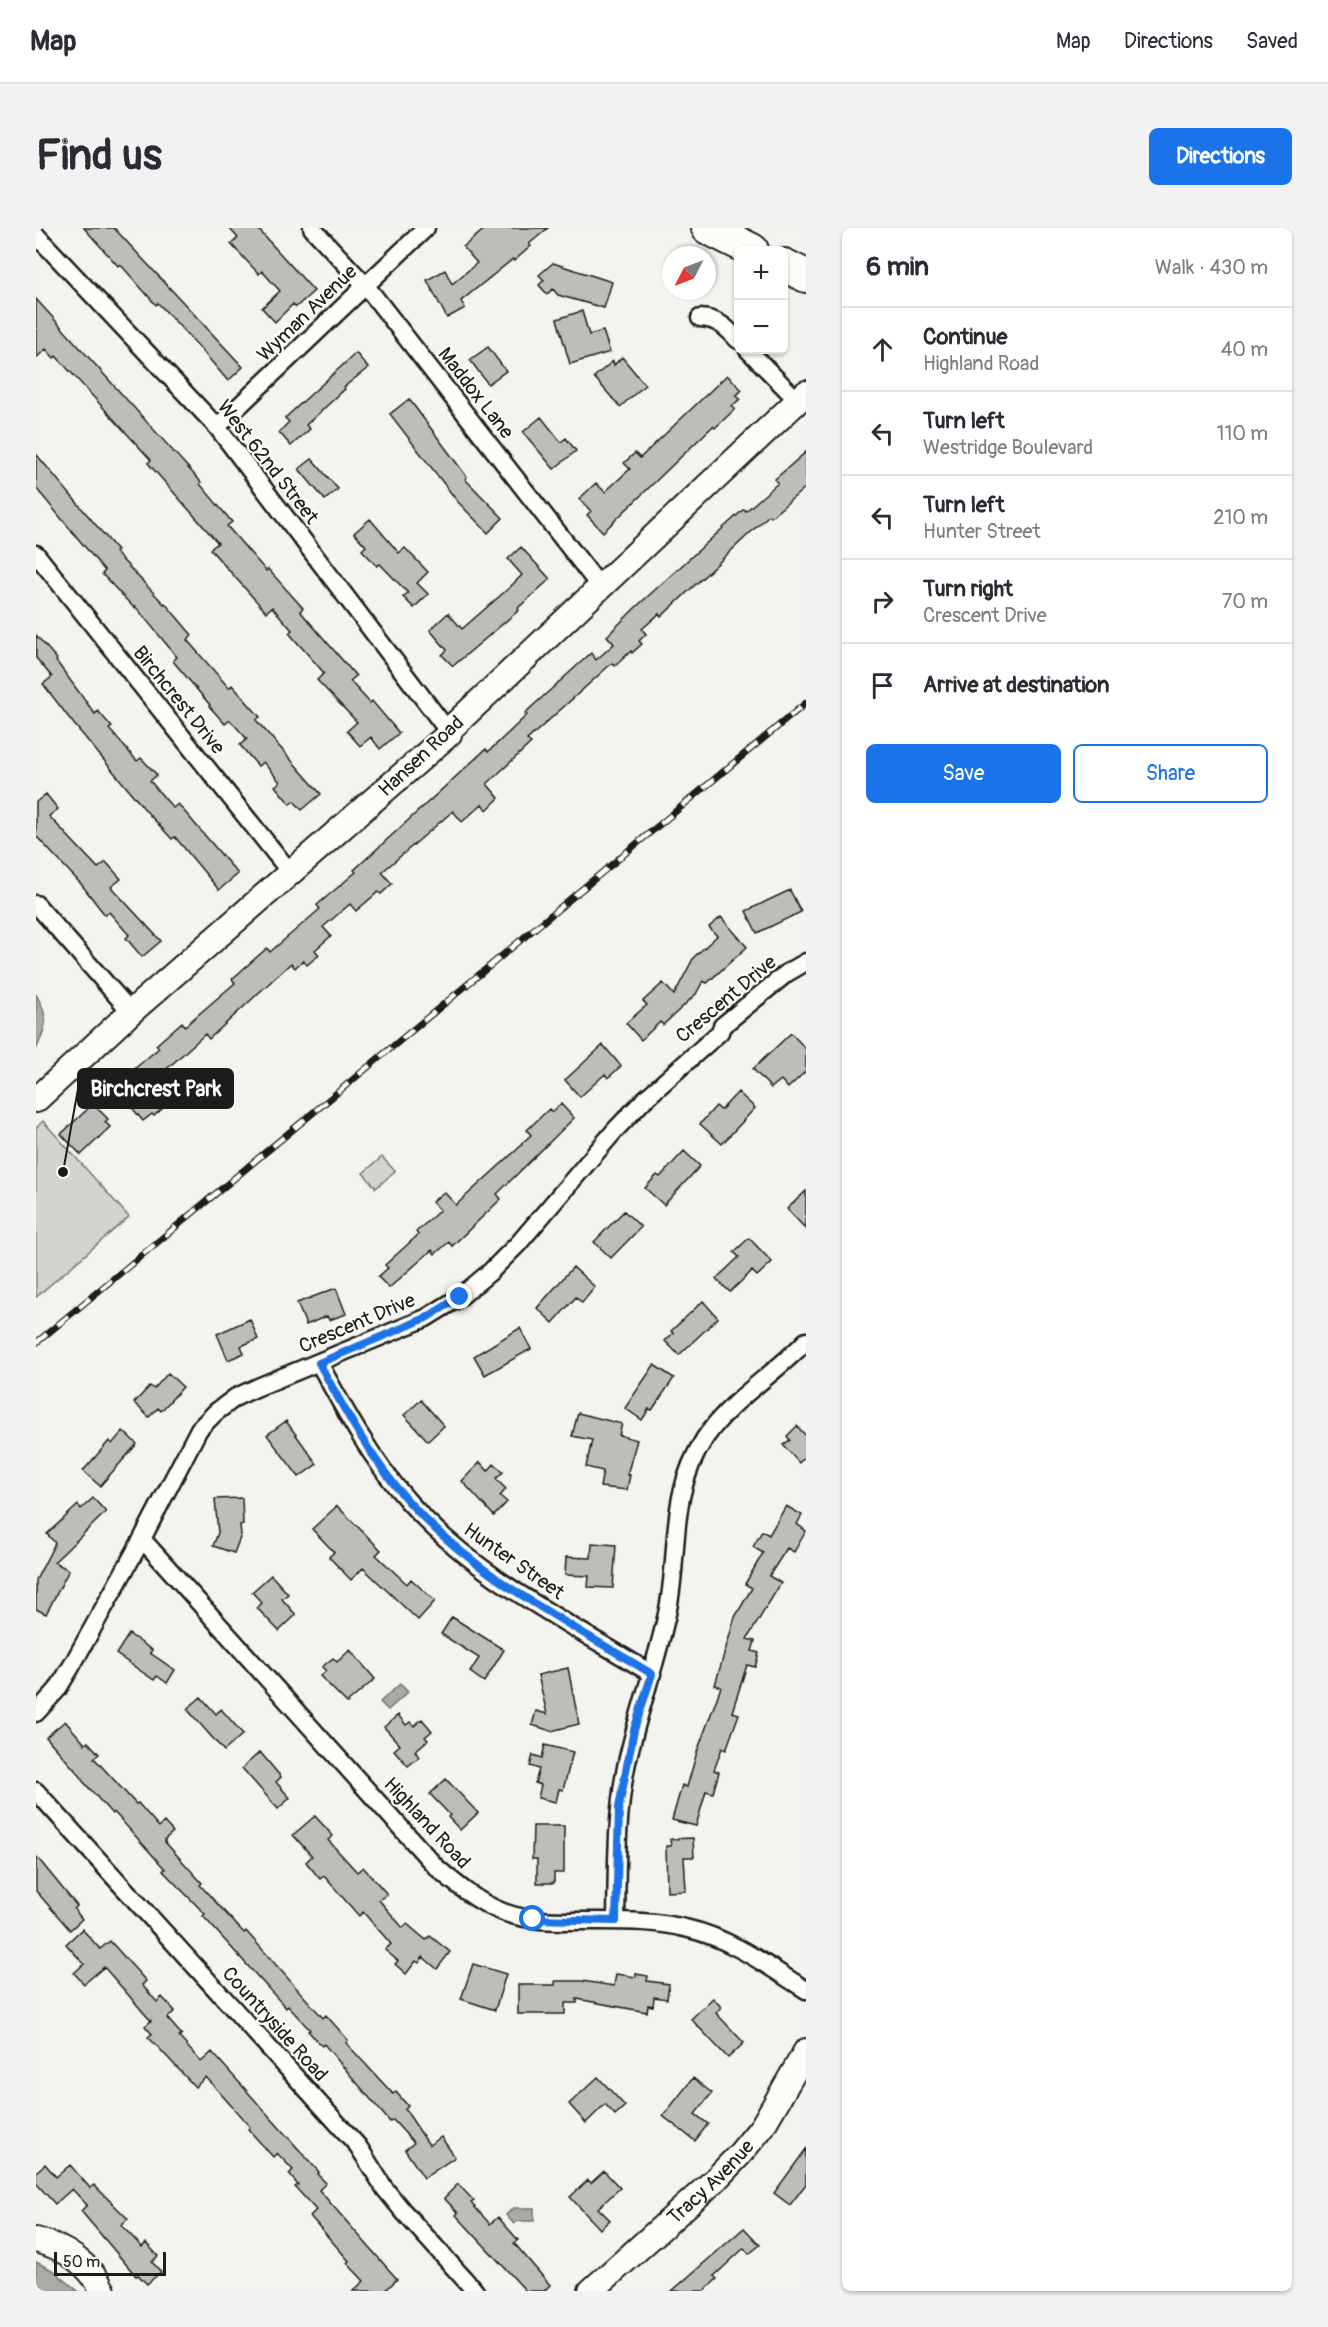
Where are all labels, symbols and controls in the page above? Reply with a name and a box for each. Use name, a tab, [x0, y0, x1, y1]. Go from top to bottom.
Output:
text: Map	[30, 24, 76, 59]
text: Map	[1056, 28, 1091, 55]
text: Directions	[1124, 28, 1213, 55]
text: Saved	[1246, 28, 1298, 55]
button: Directions	[1149, 128, 1292, 185]
text: Find us	[36, 130, 162, 182]
north arrow	[662, 246, 716, 300]
map controls	[734, 246, 788, 354]
button: +	[734, 246, 788, 300]
text: 6 min	[866, 251, 929, 283]
text: Walk · 430 m	[1155, 255, 1268, 280]
street label: Wyman Avenue	[252, 259, 362, 367]
button: −	[734, 300, 788, 354]
text: Continue	[923, 323, 1007, 351]
icon: ahead	[866, 333, 899, 366]
text: 40 m	[1221, 337, 1268, 362]
street label: Maddox Lane	[433, 342, 519, 444]
text: Highland Road	[923, 351, 1039, 376]
street label: West 62nd Street	[212, 395, 325, 530]
text: Turn left	[923, 407, 1005, 435]
icon: left	[866, 417, 899, 450]
text: 110 m	[1217, 421, 1268, 446]
text: Westridge Boulevard	[923, 435, 1093, 460]
text: Turn left	[923, 491, 1005, 519]
icon: left	[866, 501, 899, 534]
text: 210 m	[1213, 505, 1268, 530]
text: Hunter Street	[923, 519, 1040, 544]
text: Turn right	[923, 575, 1013, 603]
icon: right	[866, 585, 899, 618]
text: 70 m	[1222, 589, 1268, 614]
text: Crescent Drive	[923, 603, 1047, 628]
street label: Birchcrest Drive	[128, 641, 230, 759]
icon: arrive	[866, 669, 899, 702]
text: Arrive at destination	[923, 671, 1109, 699]
street label: Hansen Road	[373, 710, 469, 802]
button: Save	[866, 744, 1061, 803]
button: Share	[1073, 744, 1268, 803]
street label: Crescent Drive	[671, 950, 782, 1048]
callout: Birchcrest Park	[78, 1069, 233, 1108]
text: Birchcrest Park	[91, 1076, 222, 1103]
route end	[446, 1283, 472, 1309]
street label: Crescent Drive	[295, 1287, 419, 1359]
street label: Hunter Street	[459, 1517, 570, 1605]
street label: Highland Road	[378, 1772, 476, 1874]
route start	[519, 1905, 545, 1931]
street label: Countryside Road	[217, 1961, 333, 2087]
street label: Tracy Avenue	[662, 2134, 759, 2229]
scale bar	[54, 2249, 166, 2276]
text: 50 m	[63, 2252, 100, 2272]

